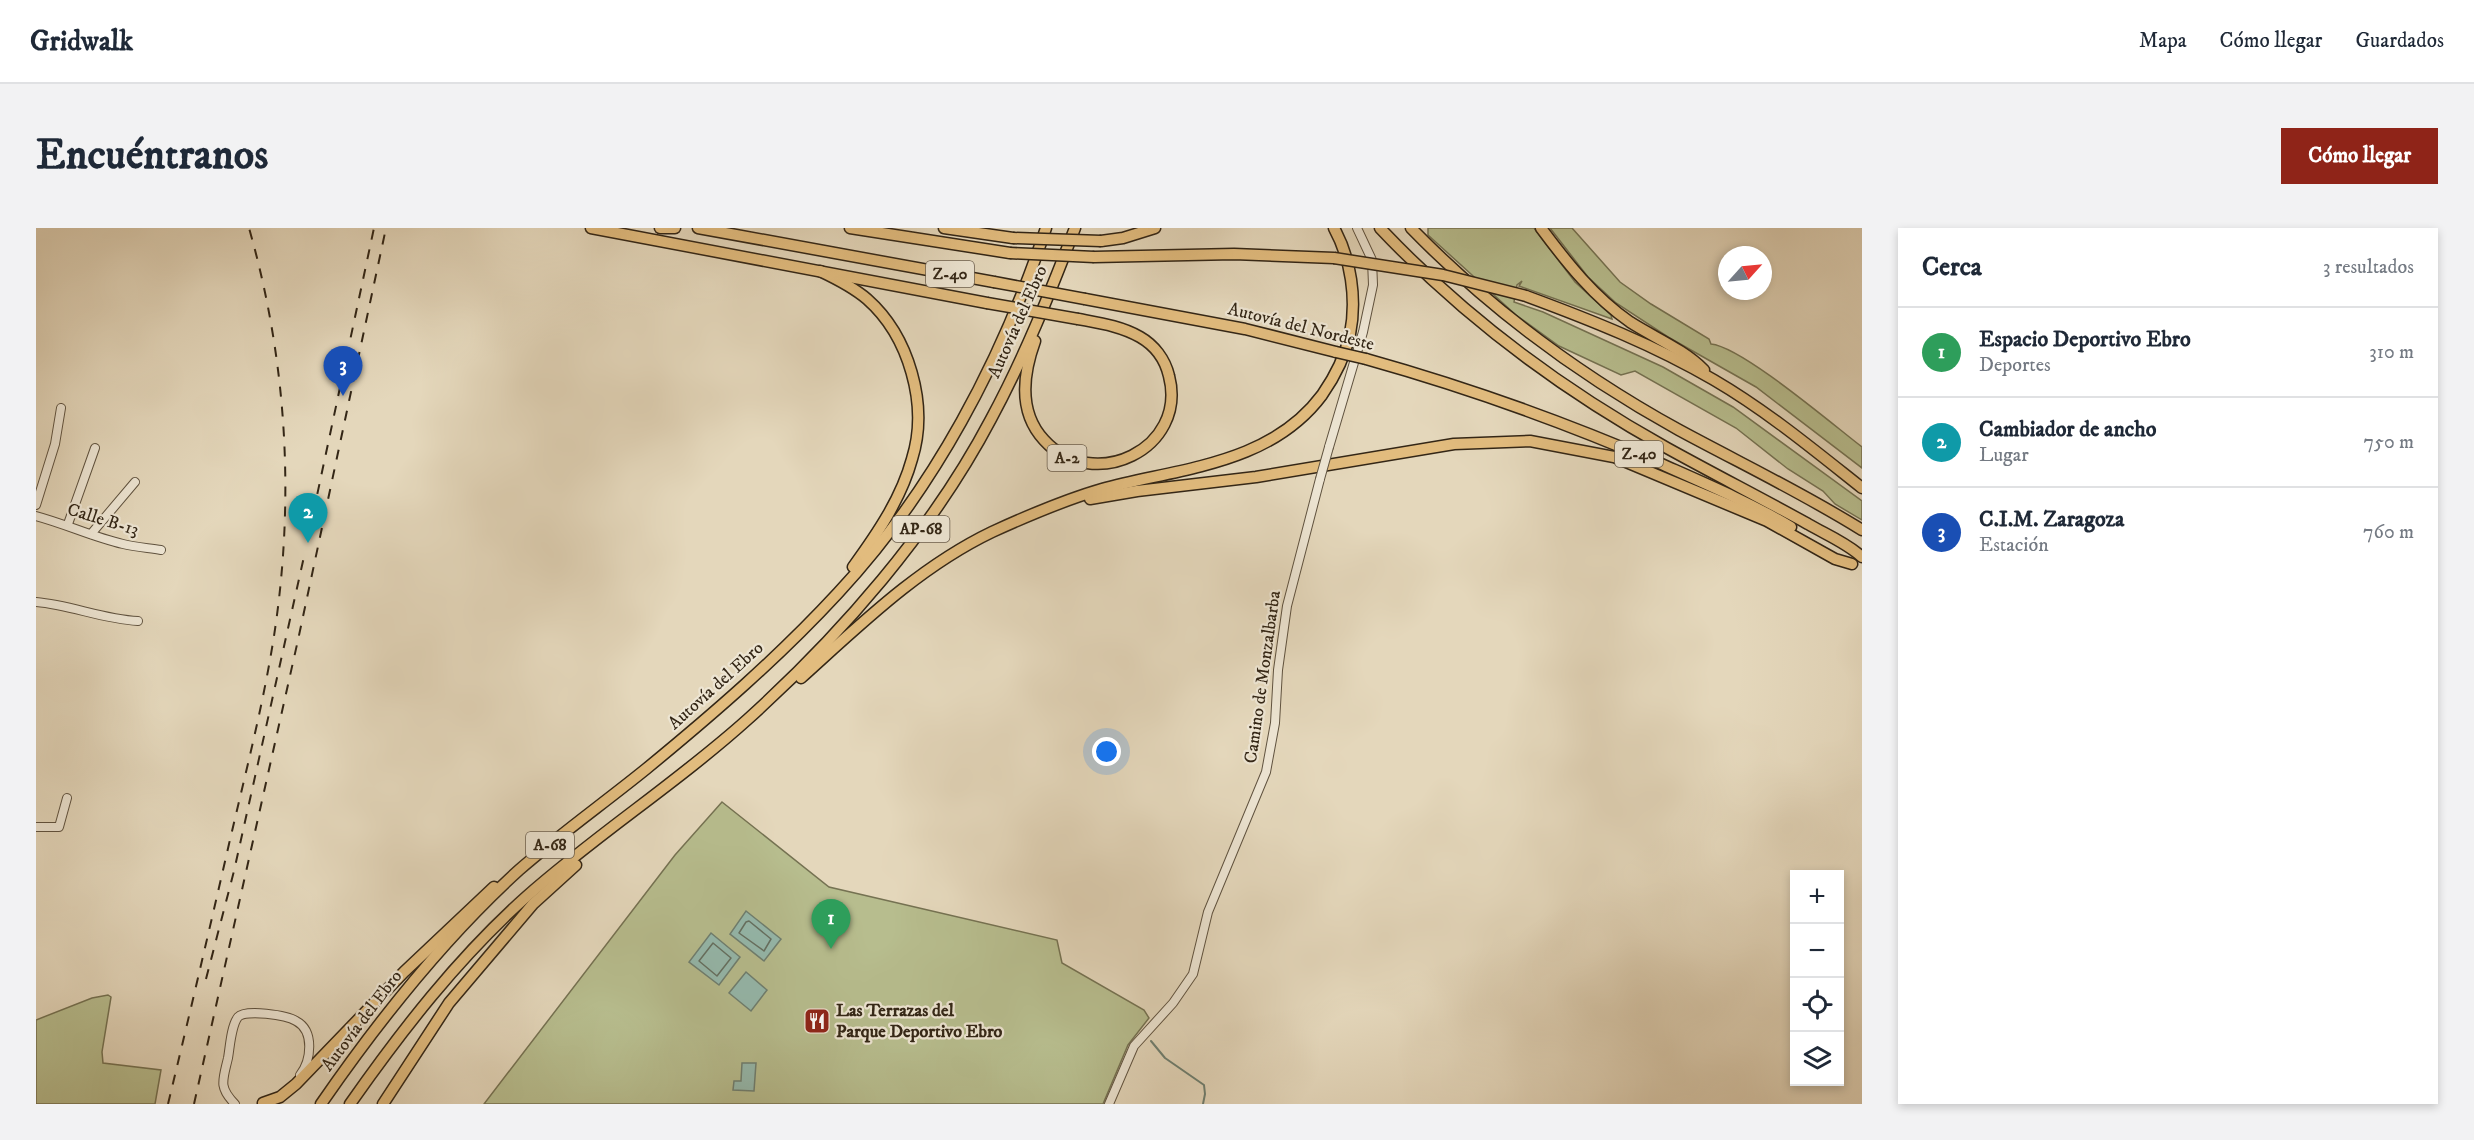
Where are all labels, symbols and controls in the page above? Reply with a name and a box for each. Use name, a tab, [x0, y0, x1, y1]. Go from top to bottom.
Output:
text: Gridwalk	[30, 24, 133, 59]
text: Mapa	[2139, 28, 2187, 54]
text: Cómo llegar	[2220, 28, 2322, 54]
text: Guardados	[2355, 28, 2444, 54]
button: Cómo llegar	[2281, 128, 2438, 184]
text: Encuéntranos	[36, 130, 268, 182]
north arrow	[1718, 246, 1772, 300]
text: Cerca	[1922, 251, 1982, 284]
text: 3 resultados	[2323, 255, 2414, 280]
road number: Z-40	[926, 261, 974, 287]
street label: Autovía del Ebro	[983, 262, 1053, 382]
street label: Autovía del Nordeste	[1226, 298, 1376, 356]
text: Espacio Deportivo Ebro	[1979, 326, 2191, 353]
text: 1	[1938, 340, 1945, 365]
text: 310 m	[2369, 340, 2414, 365]
pin: 3	[324, 346, 362, 396]
text: Deportes	[1979, 353, 2051, 378]
text: Cambiador de ancho	[1979, 416, 2156, 443]
text: 2	[1937, 430, 1946, 455]
text: 750 m	[2364, 430, 2414, 455]
road number: Z-40	[1615, 441, 1663, 467]
text: Lugar	[1979, 443, 2029, 468]
road number: A-2	[1048, 445, 1086, 471]
pin: 2	[288, 494, 328, 543]
street label: Calle B-13	[65, 499, 141, 541]
text: C.I.M. Zaragoza	[1979, 506, 2124, 533]
road number: AP-68	[892, 516, 950, 542]
text: 3	[1938, 520, 1945, 545]
text: 760 m	[2363, 520, 2414, 545]
text: Estación	[1979, 533, 2049, 558]
street label: Camino de Monzalbarba	[1240, 589, 1286, 765]
street label: Autovía del Ebro	[664, 637, 769, 735]
your location	[1092, 737, 1121, 766]
road number: A-68	[526, 832, 574, 858]
map controls	[1790, 870, 1844, 1086]
button: +	[1790, 870, 1844, 924]
pin: 1	[812, 900, 850, 949]
button: −	[1790, 924, 1844, 978]
street label: Autovía del Ebro	[317, 966, 407, 1076]
button: locate	[1790, 978, 1844, 1032]
place label: Las Terrazas del Parque Deportivo Ebro	[836, 1000, 1003, 1043]
restaurant icon: Las Terrazas del Parque Deportivo Ebro	[802, 1006, 832, 1036]
button: layers	[1790, 1032, 1844, 1086]

